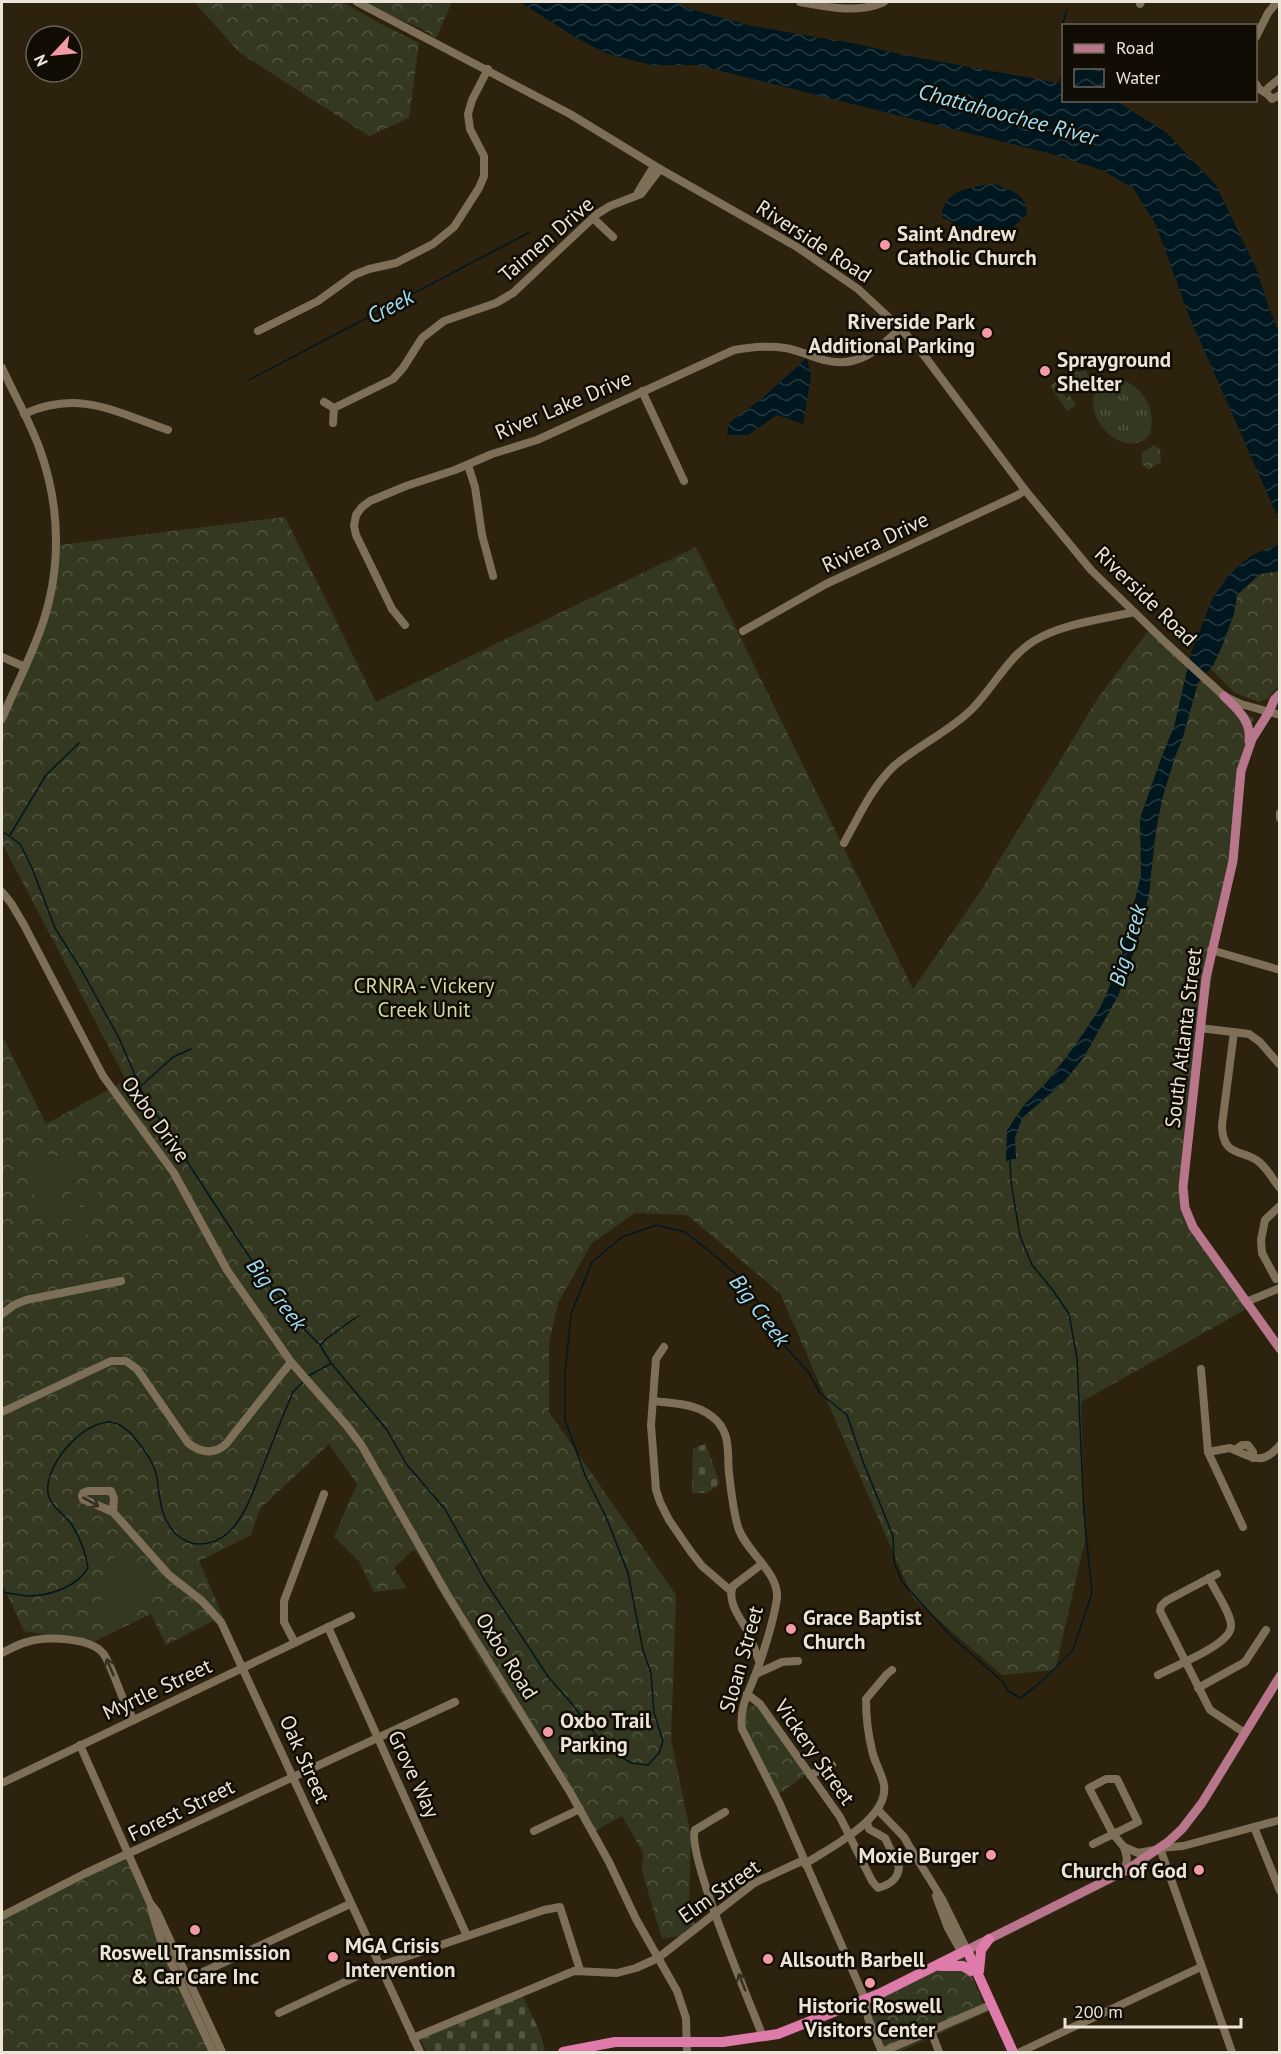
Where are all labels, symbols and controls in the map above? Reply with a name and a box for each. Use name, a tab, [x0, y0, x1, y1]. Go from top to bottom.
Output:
north arrow	[24, 24, 84, 84]
legend	[1062, 24, 1257, 102]
text: Road	[1116, 36, 1154, 59]
text: N	[29, 51, 52, 70]
text: Water	[1116, 66, 1160, 89]
water label: Chattahoochee River	[915, 77, 1102, 152]
street label: Taimen Drive	[493, 190, 599, 288]
street label: Riverside Road	[751, 194, 877, 288]
place label: Saint Andrew Catholic Church	[897, 220, 1037, 271]
marker: Saint Andrew Catholic Church	[878, 238, 892, 252]
water label: Creek	[362, 282, 419, 330]
place label: Riverside Park Additional Parking	[809, 308, 976, 359]
marker: Riverside Park Additional Parking	[980, 326, 994, 340]
place label: Sprayground Shelter	[1057, 346, 1171, 397]
street label: River Lake Drive	[491, 364, 635, 446]
marker: Sprayground Shelter	[1038, 364, 1052, 378]
street label: Riviera Drive	[817, 506, 933, 578]
street label: Riverside Road	[1089, 540, 1203, 652]
water label: Big Creek	[1102, 900, 1152, 989]
street label: South Atlanta Street	[1159, 946, 1207, 1130]
park label: CRNRA - Vickery Creek Unit	[353, 972, 495, 1023]
street label: Oxbo Drive	[116, 1071, 196, 1167]
water label: Big Creek	[241, 1252, 314, 1337]
water label: Big Creek	[724, 1268, 797, 1353]
one-way arrow	[82, 1496, 99, 1508]
street label: Sloan Street	[713, 1603, 769, 1715]
place label: Grace Baptist Church	[803, 1604, 922, 1655]
street label: Oxbo Road	[470, 1608, 544, 1704]
marker: Grace Baptist Church	[784, 1622, 798, 1636]
street label: Myrtle Street	[98, 1652, 216, 1726]
one-way arrow	[104, 1658, 115, 1676]
street label: Vickery Street	[768, 1693, 861, 1810]
place label: Oxbo Trail Parking	[560, 1707, 652, 1758]
street label: Oak Street	[274, 1711, 336, 1807]
marker: Oxbo Trail Parking	[541, 1725, 555, 1739]
street label: Grove Way	[382, 1726, 446, 1822]
street label: Forest Street	[123, 1773, 239, 1847]
place label: Moxie Burger	[858, 1842, 980, 1869]
marker: Moxie Burger	[984, 1848, 998, 1862]
street label: Elm Street	[673, 1853, 765, 1929]
place label: Church of God	[1061, 1857, 1187, 1884]
marker: Church of God	[1192, 1863, 1206, 1877]
marker: Roswell Transmission & Car Care Inc	[188, 1923, 202, 1937]
place label: MGA Crisis Intervention	[345, 1932, 455, 1983]
place label: Roswell Transmission & Car Care Inc	[100, 1939, 290, 1990]
place label: Allsouth Barbell	[780, 1946, 926, 1973]
marker: MGA Crisis Intervention	[326, 1950, 340, 1964]
marker: Allsouth Barbell	[761, 1952, 775, 1966]
one-way arrow	[736, 1973, 747, 1992]
marker: Historic Roswell Visitors Center	[863, 1976, 877, 1990]
scale bar	[1065, 1991, 1240, 2029]
place label: Historic Roswell Visitors Center	[798, 1992, 942, 2043]
text: 200 m	[1074, 2000, 1123, 2023]

